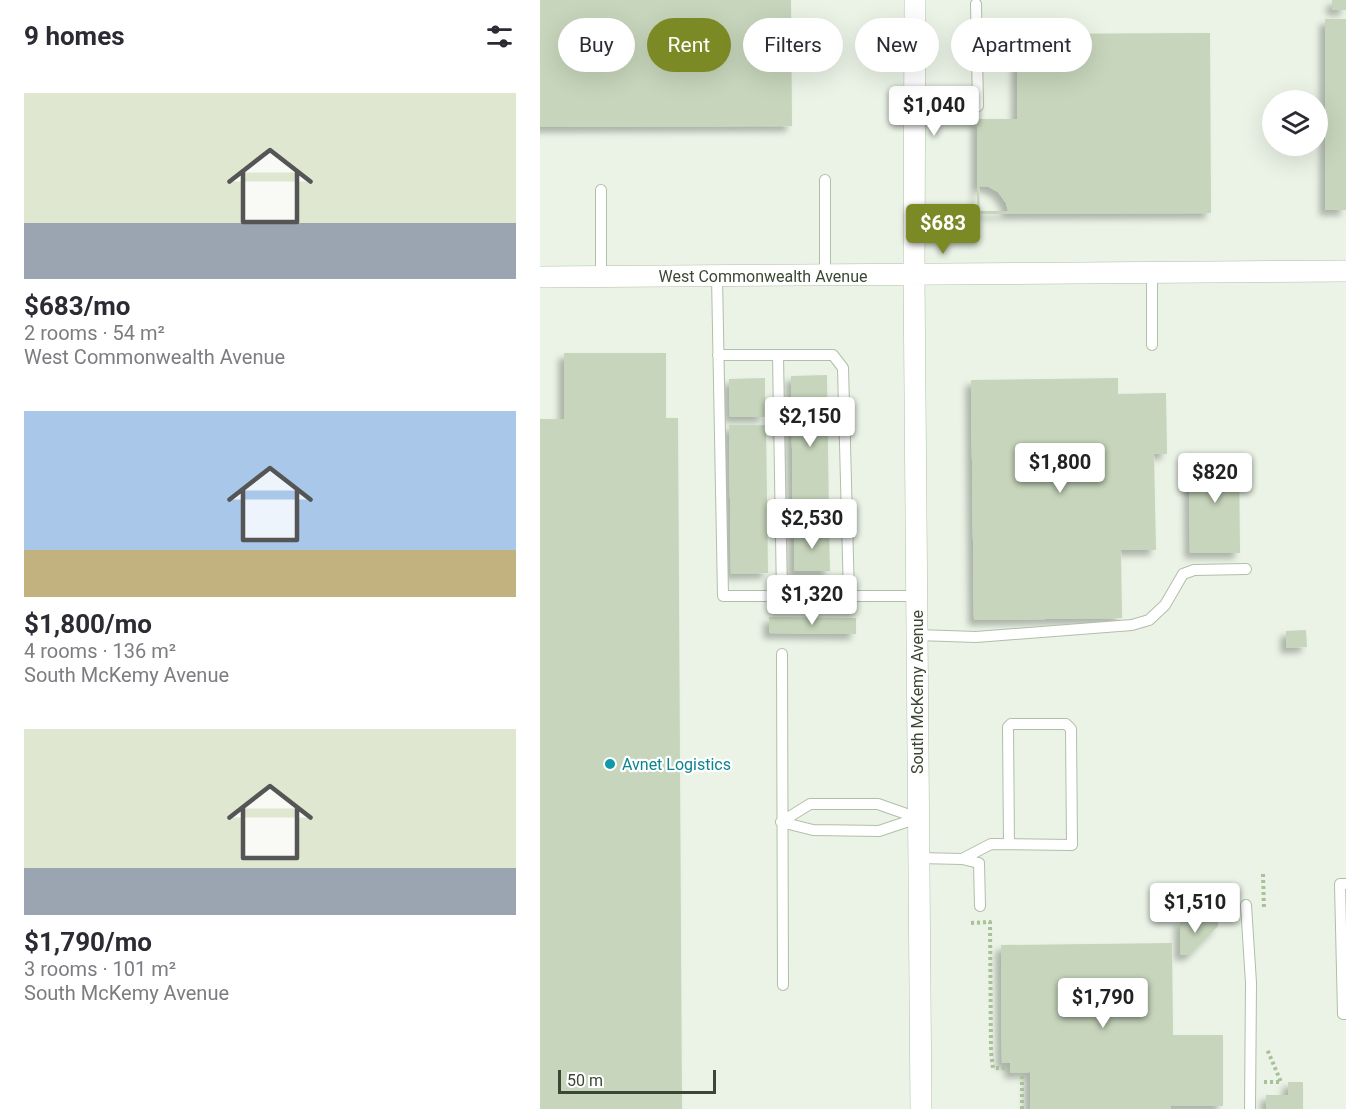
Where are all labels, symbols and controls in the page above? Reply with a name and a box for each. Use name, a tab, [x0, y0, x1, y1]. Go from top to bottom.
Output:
chip: Buy	[558, 18, 635, 72]
chip: Rent	[647, 18, 731, 72]
chip: Filters	[743, 18, 843, 72]
chip: New	[855, 18, 939, 72]
chip: Apartment	[951, 18, 1092, 72]
icon: filters	[483, 20, 516, 53]
text: 9 homes	[24, 21, 125, 51]
pin: $1,040	[885, 86, 983, 137]
map controls	[1262, 90, 1328, 156]
button: layers	[1262, 90, 1328, 156]
text: $1,040	[903, 93, 965, 117]
icon: home	[216, 132, 324, 240]
pin: $683	[907, 204, 979, 255]
text: $683	[920, 211, 966, 235]
street label: West Commonwealth Avenue	[659, 267, 867, 286]
text: $683/mo	[24, 291, 131, 321]
text: 2 rooms · 54 m²	[24, 321, 165, 345]
text: West Commonwealth Avenue	[24, 345, 285, 369]
pin: $2,150	[761, 397, 859, 448]
text: $2,150	[779, 404, 841, 428]
pin: $1,800	[1011, 443, 1109, 494]
icon: home	[216, 450, 324, 558]
text: $1,800	[1029, 450, 1091, 474]
pin: $820	[1179, 453, 1251, 504]
text: $820	[1192, 460, 1238, 484]
pin: $2,530	[763, 499, 861, 550]
text: $2,530	[781, 506, 843, 530]
pin: $1,320	[763, 575, 861, 626]
text: $1,320	[781, 582, 843, 606]
text: $1,800/mo	[24, 609, 152, 639]
street label: South McKemy Avenue	[908, 610, 927, 774]
text: 4 rooms · 136 m²	[24, 639, 176, 663]
text: South McKemy Avenue	[24, 663, 229, 687]
place label: Avnet Logistics	[622, 755, 731, 774]
marker: Avnet Logistics	[603, 757, 617, 771]
icon: home	[216, 768, 324, 876]
pin: $1,510	[1146, 883, 1244, 934]
text: $1,510	[1164, 890, 1226, 914]
text: $1,790/mo	[24, 927, 152, 957]
text: 3 rooms · 101 m²	[24, 957, 176, 981]
pin: $1,790	[1054, 978, 1152, 1029]
text: South McKemy Avenue	[24, 981, 229, 1005]
text: $1,790	[1072, 985, 1134, 1009]
scale bar	[558, 1067, 716, 1094]
text: 50 m	[567, 1071, 603, 1090]

